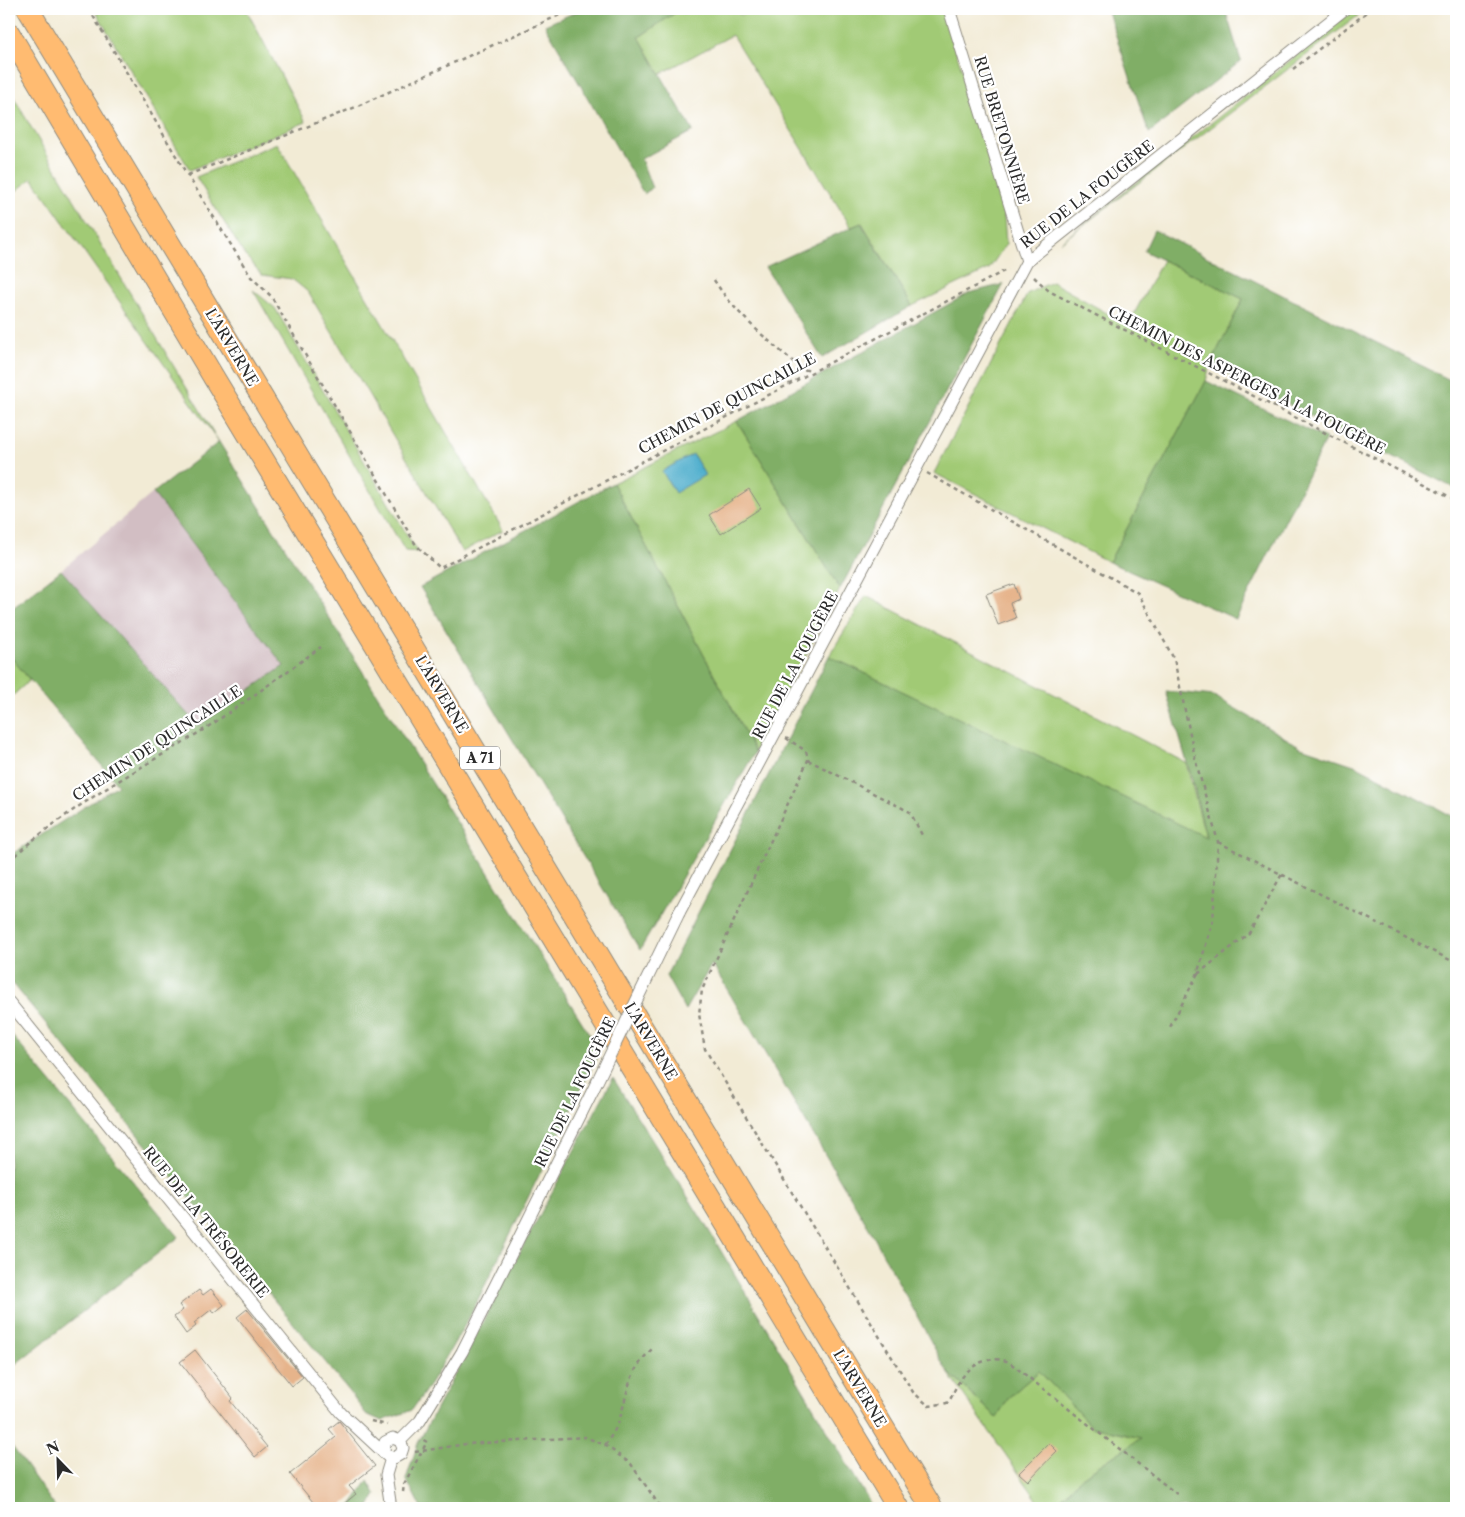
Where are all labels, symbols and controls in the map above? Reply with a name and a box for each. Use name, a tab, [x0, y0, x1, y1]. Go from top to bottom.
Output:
street label: RUE BRETONNIÈRE	[970, 54, 1034, 206]
street label: RUE DE LA FOUGÈRE	[1016, 136, 1158, 252]
street label: CHEMIN DES ASPERGES À LA FOUGÈRE	[1105, 301, 1389, 459]
street label: L'ARVERNE	[201, 305, 263, 389]
street label: CHEMIN DE QUINCAILLE	[635, 348, 819, 458]
street label: RUE DE LA FOUGÈRE	[748, 588, 842, 742]
street label: L'ARVERNE	[411, 652, 473, 736]
street label: CHEMIN DE QUINCAILLE	[69, 681, 245, 805]
road number: A 71	[460, 746, 500, 770]
street label: L'ARVERNE	[620, 999, 682, 1083]
street label: RUE DE LA FOUGÈRE	[530, 1014, 620, 1170]
street label: RUE DE LA TRÉSORERIE	[139, 1143, 273, 1301]
street label: L'ARVERNE	[829, 1346, 891, 1430]
north arrow	[32, 1434, 82, 1484]
text: N	[44, 1437, 62, 1459]

